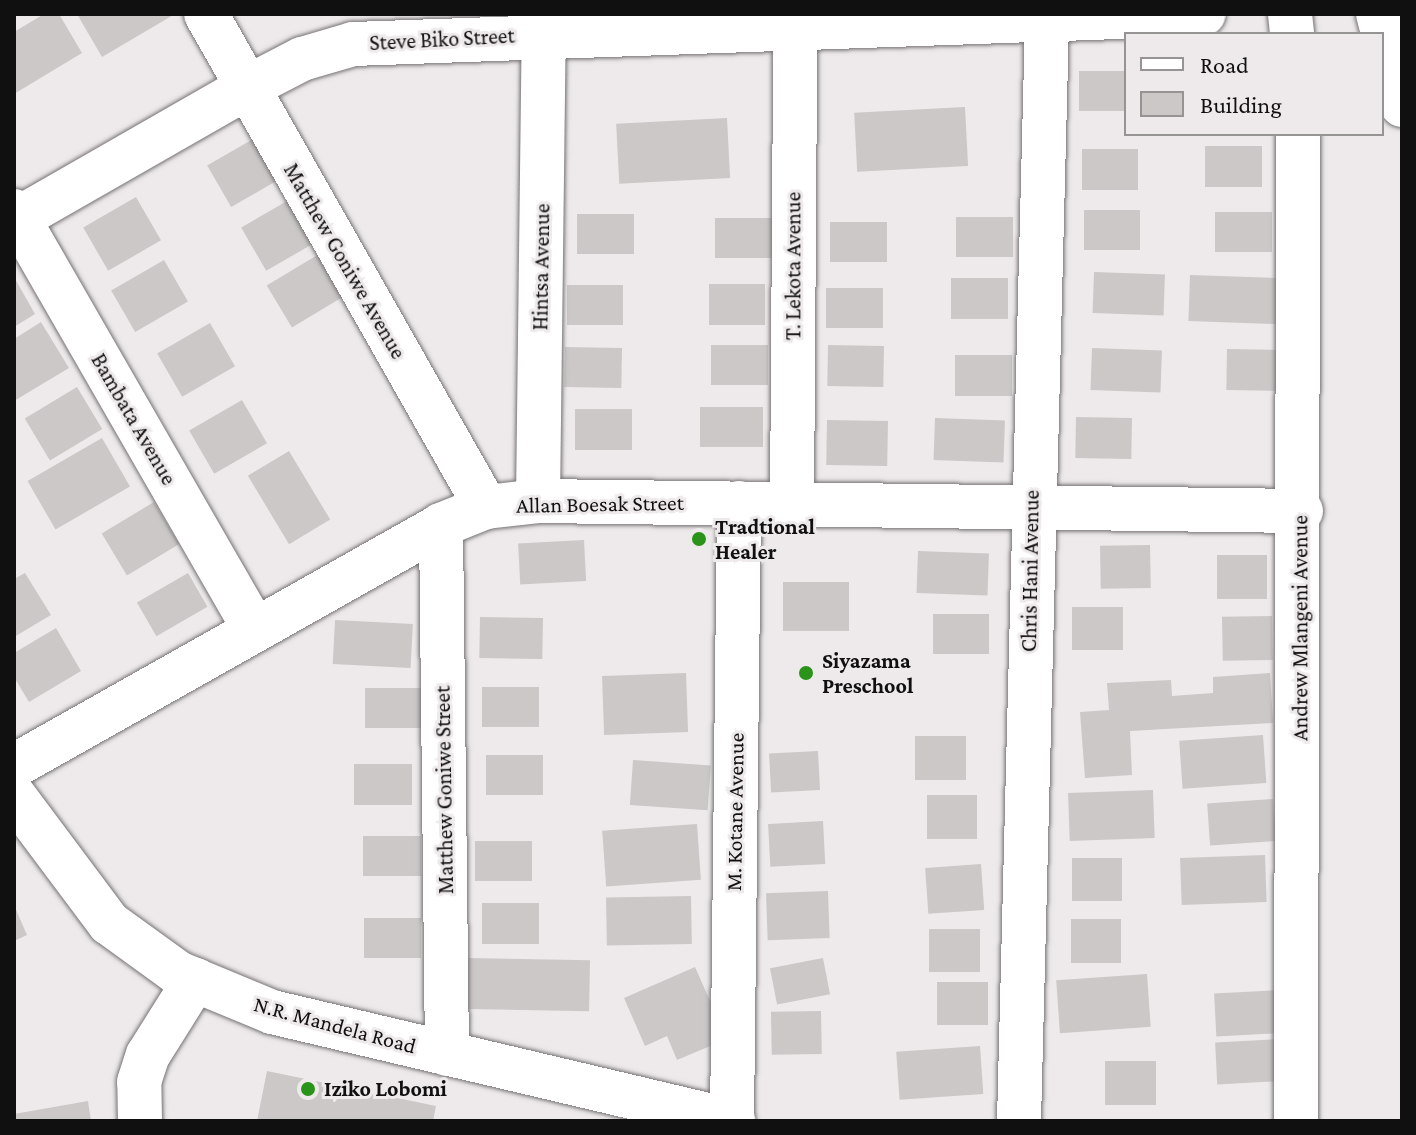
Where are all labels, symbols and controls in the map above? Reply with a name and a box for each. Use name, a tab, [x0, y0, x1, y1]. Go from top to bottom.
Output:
street label: Steve Biko Street	[369, 22, 515, 56]
legend	[1124, 32, 1384, 136]
text: Road	[1200, 51, 1249, 78]
text: Building	[1200, 91, 1282, 118]
street label: Matthew Goniwe Avenue	[278, 158, 412, 364]
street label: T. Lekota Avenue	[780, 192, 806, 340]
street label: Hintsa Avenue	[527, 203, 555, 331]
street label: Bambata Avenue	[86, 348, 182, 490]
street label: Allan Boesak Street	[516, 489, 684, 519]
street label: Chris Hani Avenue	[1015, 490, 1045, 652]
place label: Tradtional Healer	[715, 513, 815, 564]
street label: Andrew Mlangeni Avenue	[1287, 515, 1313, 741]
marker: Tradtional Healer	[690, 530, 708, 548]
place label: Siyazama Preschool	[822, 647, 913, 698]
marker: Siyazama Preschool	[797, 664, 815, 682]
street label: Matthew Goniwe Street	[429, 686, 459, 894]
street label: M. Kotane Avenue	[720, 733, 750, 891]
street label: N.R. Mandela Road	[251, 991, 419, 1059]
place label: Iziko Lobomi	[324, 1076, 447, 1102]
marker: Iziko Lobomi	[299, 1080, 317, 1098]

